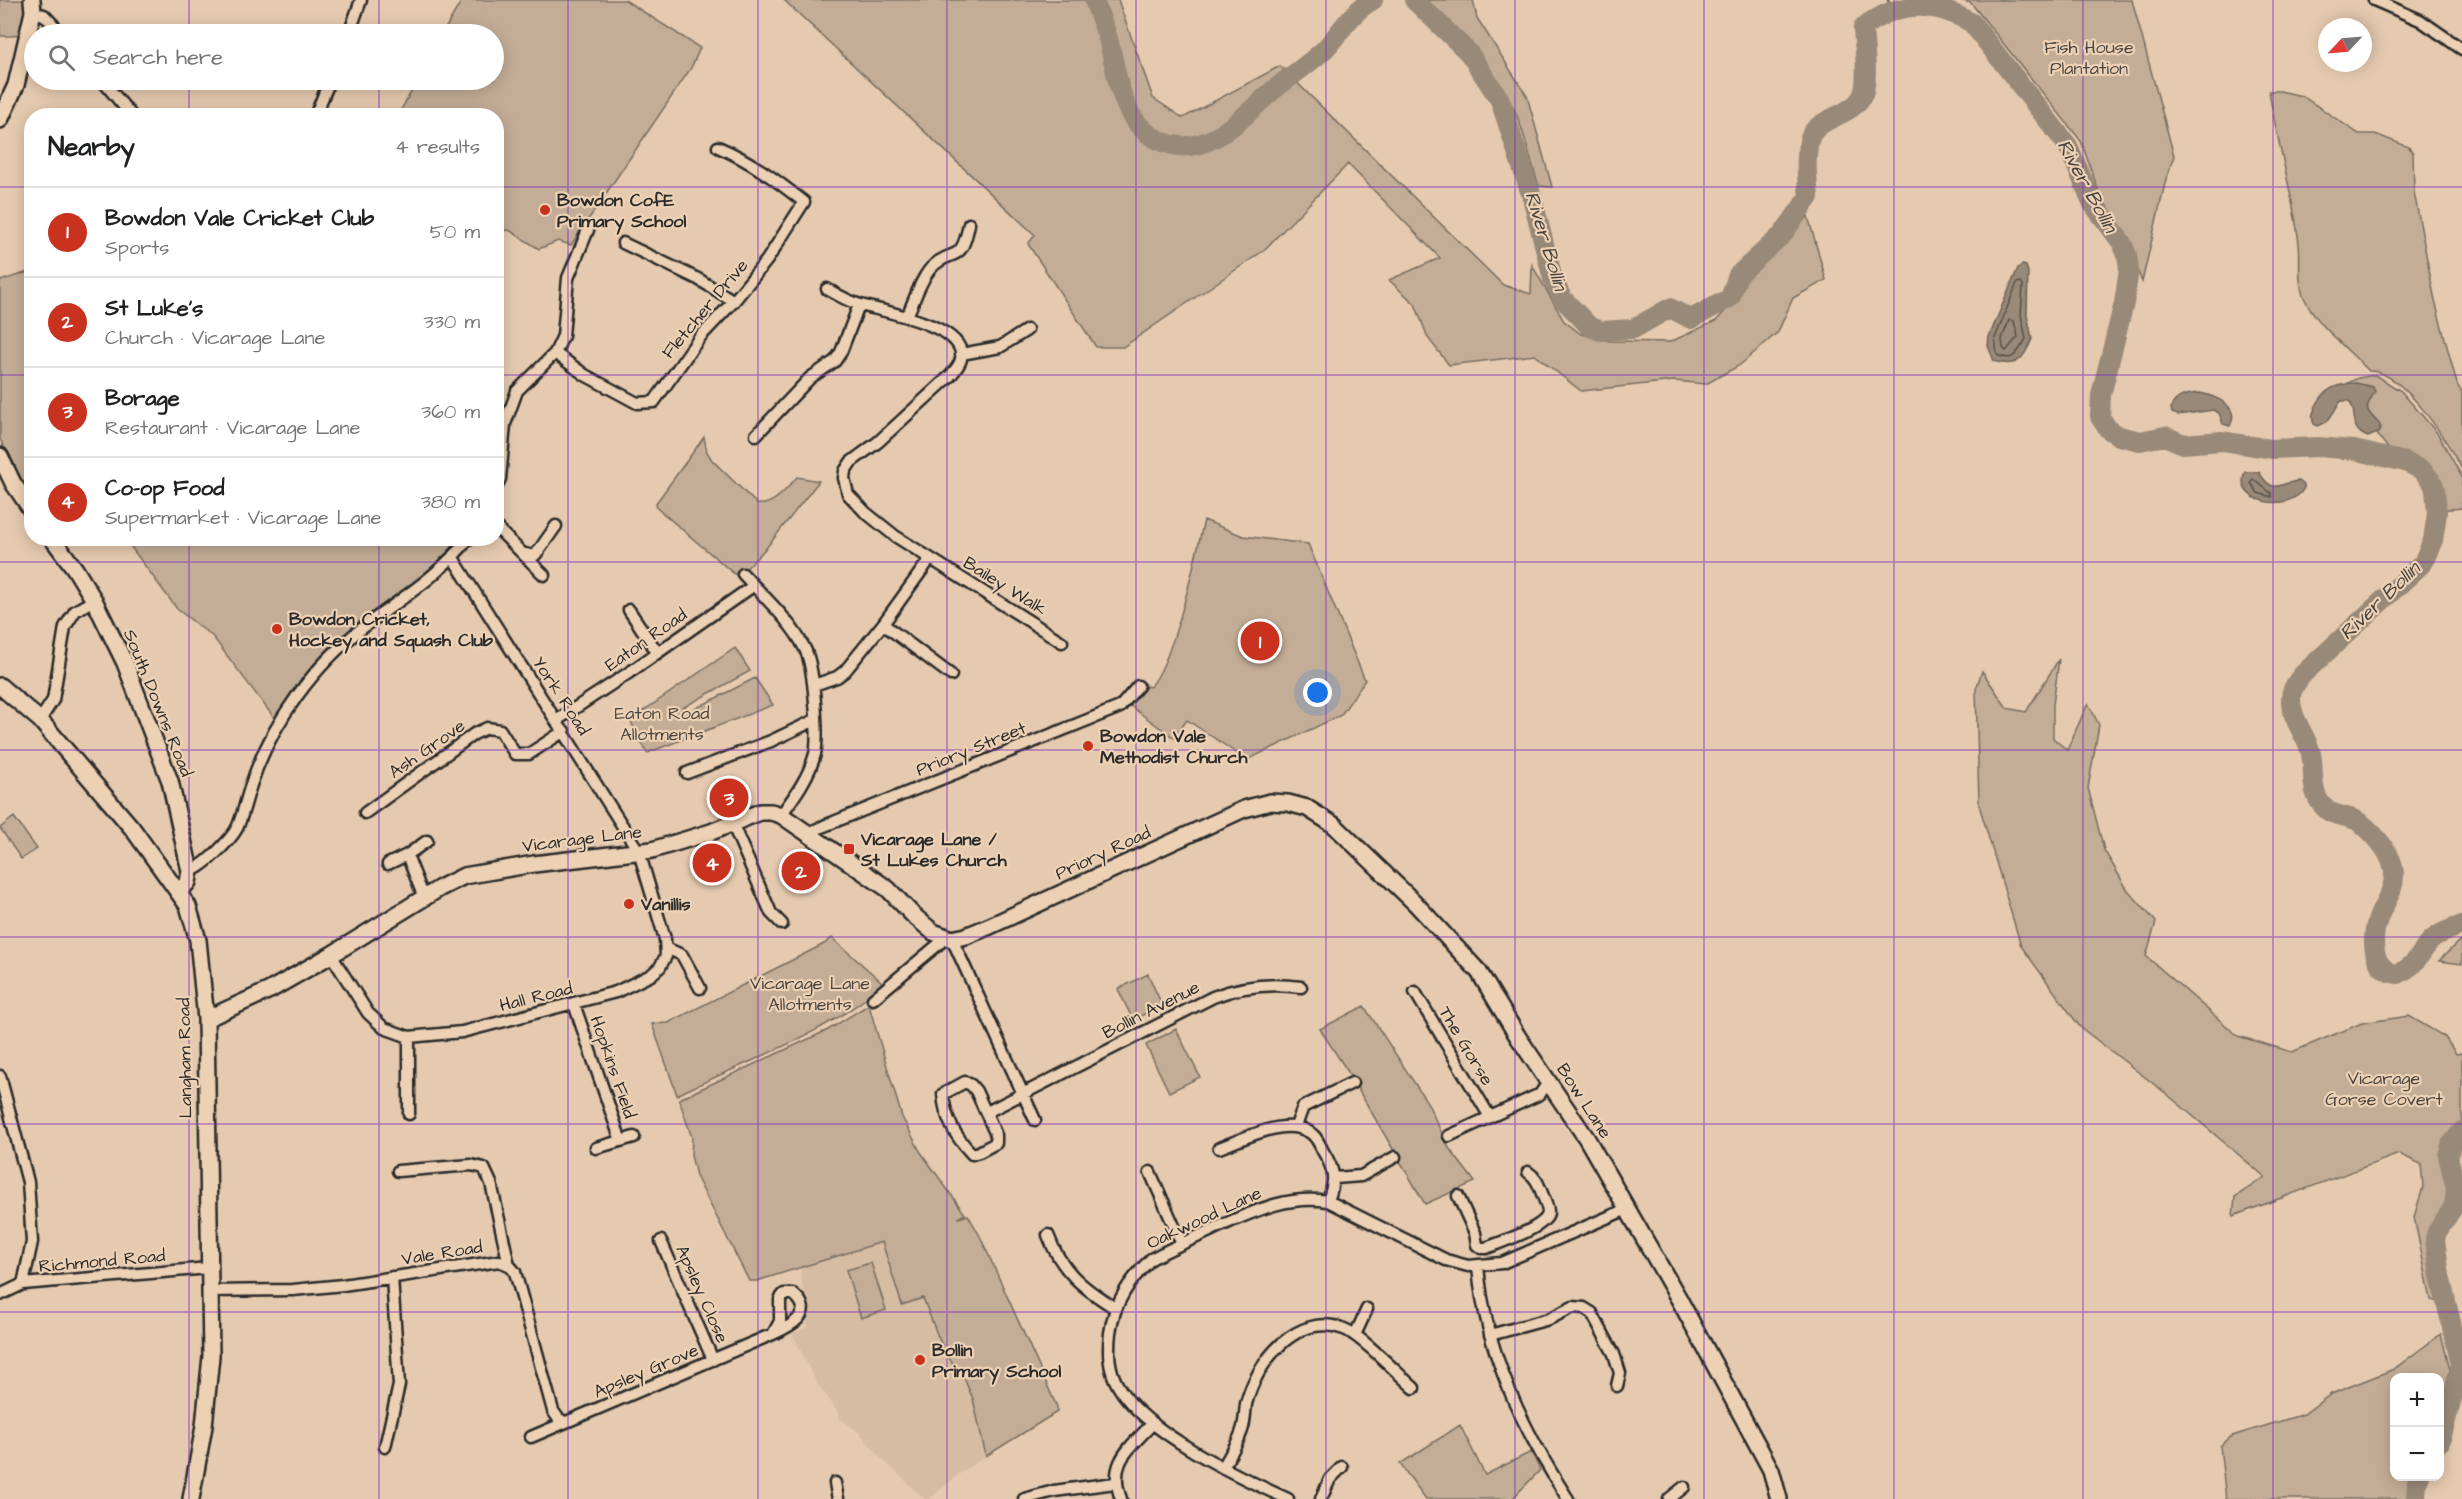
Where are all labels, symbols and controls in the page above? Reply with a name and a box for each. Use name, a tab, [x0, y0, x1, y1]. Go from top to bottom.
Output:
north arrow	[2318, 18, 2372, 72]
search box	[24, 24, 504, 90]
park label: Fish House Plantation	[2044, 35, 2134, 81]
icon: search	[45, 41, 78, 74]
text: Search here	[93, 42, 223, 73]
text: Nearby	[48, 129, 135, 165]
text: 4 results	[395, 133, 480, 161]
water label: River Bollin	[2050, 134, 2125, 239]
place label: Bowdon CofE Primary School	[557, 188, 686, 235]
water label: River Bollin	[1518, 188, 1575, 296]
text: Bowdon Vale Cricket Club	[105, 203, 374, 234]
marker: Bowdon CofE Primary School	[538, 203, 552, 217]
text: 1	[66, 218, 69, 246]
text: 50 m	[430, 218, 480, 246]
text: Sports	[105, 234, 169, 262]
street label: Fletcher Drive	[656, 254, 754, 364]
text: St Luke's	[105, 293, 203, 324]
text: 2	[62, 308, 73, 336]
text: 330 m	[423, 308, 480, 336]
text: Church · Vicarage Lane	[105, 324, 325, 352]
text: Borage	[105, 383, 180, 414]
text: 3	[62, 398, 73, 426]
text: 360 m	[421, 398, 480, 426]
text: Restaurant · Vicarage Lane	[105, 414, 360, 442]
text: Co-op Food	[105, 473, 224, 504]
text: 4	[61, 488, 74, 516]
text: 380 m	[421, 488, 480, 516]
text: Supermarket · Vicarage Lane	[105, 504, 381, 532]
street label: Bailey Walk	[958, 550, 1052, 622]
water label: River Bollin	[2333, 554, 2428, 647]
street label: Eaton Road	[600, 603, 692, 677]
place label: Bowdon Cricket, Hockey and Squash Club	[289, 607, 494, 654]
pin: 1	[1240, 618, 1280, 664]
marker: Bowdon Cricket, Hockey and Squash Club	[270, 622, 284, 636]
street label: South Downs Road	[117, 625, 199, 781]
street label: York Road	[526, 652, 596, 740]
your location	[1303, 678, 1332, 707]
park label: Eaton Road Allotments	[615, 701, 709, 747]
street label: Ash Grove	[384, 713, 471, 785]
street label: Priory Street	[912, 715, 1031, 783]
place label: Bowdon Vale Methodist Church	[1100, 724, 1249, 770]
marker: Bowdon Vale Methodist Church	[1081, 739, 1095, 753]
pin: 3	[710, 776, 748, 820]
street label: Vicarage Lane	[521, 819, 644, 860]
street label: Priory Road	[1051, 820, 1155, 887]
place label: Vicarage Lane / St Lukes Church	[860, 827, 1008, 873]
pin: 4	[692, 840, 732, 886]
marker: Vicarage Lane / St Lukes Church	[842, 842, 856, 856]
pin: 2	[782, 848, 820, 894]
place label: Vanillis	[640, 892, 691, 917]
marker: Vanillis	[622, 897, 636, 911]
park label: Vicarage Lane Allotments	[750, 971, 870, 1017]
street label: Bollin Avenue	[1098, 975, 1204, 1045]
street label: Hall Road	[497, 976, 575, 1018]
street label: Langham Road	[171, 998, 200, 1118]
street label: The Gorse	[1433, 1002, 1500, 1091]
street label: Hopkins Field	[584, 1012, 642, 1122]
street label: Bow Lane	[1550, 1059, 1618, 1144]
park label: Vicarage Gorse Covert	[2325, 1066, 2444, 1112]
street label: Oakwood Lane	[1143, 1180, 1266, 1256]
street label: Vale Road	[400, 1234, 484, 1272]
street label: Apsley Close	[668, 1241, 735, 1348]
street label: Richmond Road	[38, 1243, 166, 1279]
street label: Apsley Grove	[590, 1338, 703, 1405]
place label: Bollin Primary School	[932, 1338, 1061, 1385]
marker: Bollin Primary School	[913, 1353, 927, 1367]
map controls	[2390, 1373, 2444, 1481]
button: +	[2390, 1373, 2444, 1427]
button: −	[2390, 1427, 2444, 1481]

